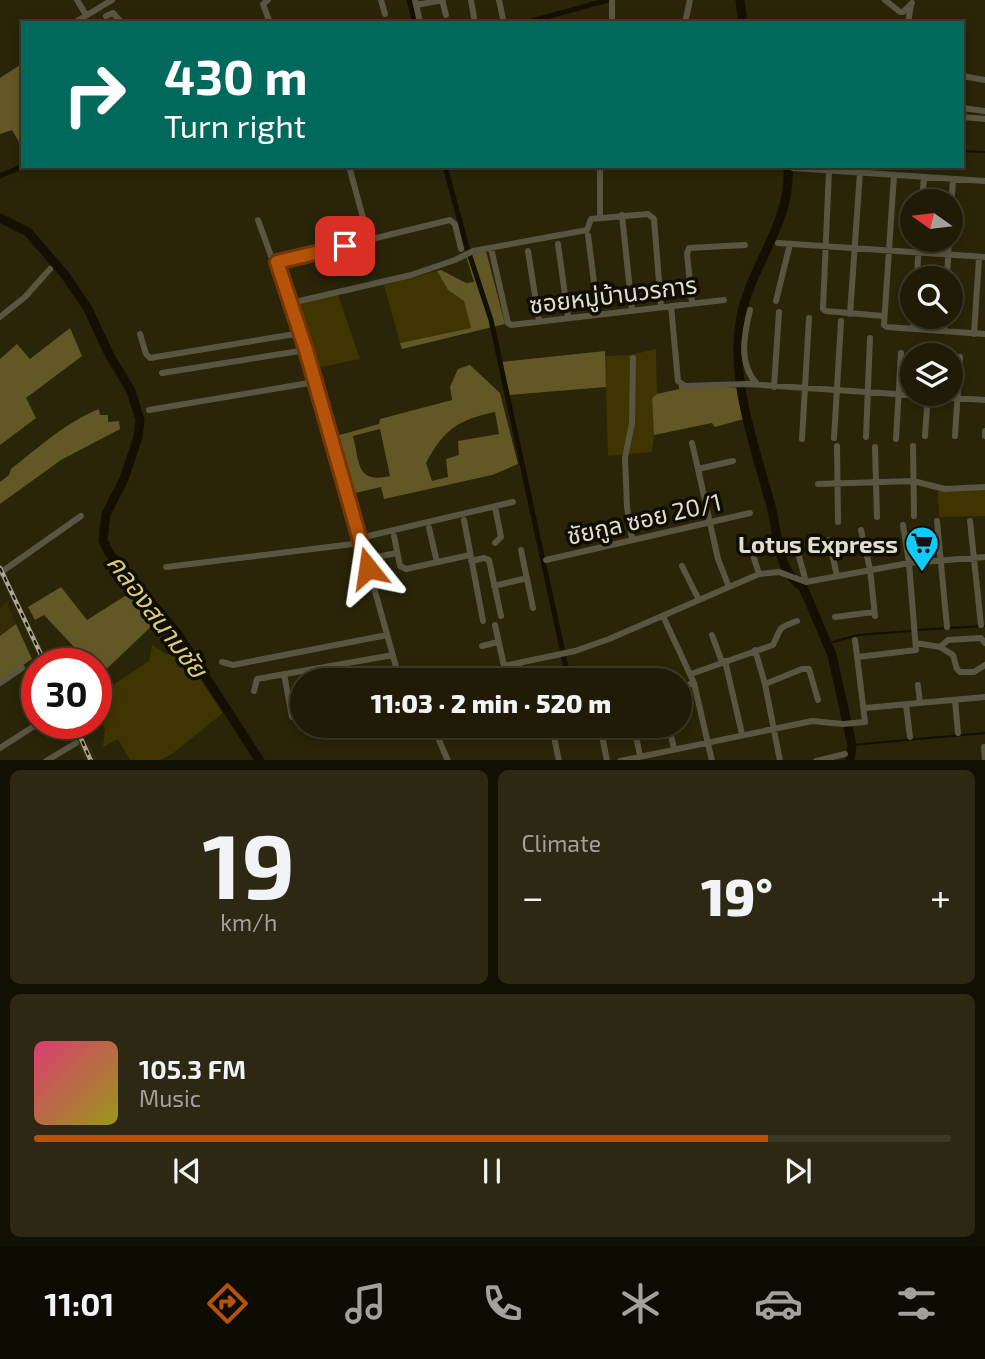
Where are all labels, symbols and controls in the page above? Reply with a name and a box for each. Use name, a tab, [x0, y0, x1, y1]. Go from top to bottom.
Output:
text: 430 m	[164, 46, 308, 105]
icon: right	[49, 49, 140, 140]
text: Turn right	[164, 106, 306, 144]
north arrow	[900, 189, 962, 252]
map controls	[900, 189, 963, 406]
pin	[315, 216, 375, 276]
icon: arrive	[326, 227, 364, 265]
button: search	[900, 266, 963, 329]
street label: ซอยหมู่บ้านวรการ	[528, 269, 699, 321]
button: layers	[900, 343, 963, 406]
street label: ชัยกูล ซอย 20/1	[564, 486, 724, 552]
supermarket icon: Lotus Express	[903, 524, 941, 573]
place label: Lotus Express	[738, 529, 898, 558]
position arrow	[331, 531, 405, 605]
water label: คลองสนามชัย	[101, 547, 215, 684]
speed limit sign: 30	[21, 648, 112, 739]
text: 11:03 · 2 min · 520 m	[371, 687, 611, 718]
text: 19	[202, 808, 295, 917]
text: Climate	[522, 829, 601, 857]
text: 19°	[701, 864, 773, 926]
text: −	[522, 873, 544, 919]
text: +	[930, 873, 951, 919]
text: km/h	[220, 908, 277, 936]
text: 105.3 FM	[139, 1053, 246, 1084]
text: Music	[139, 1084, 201, 1112]
icon: previous	[168, 1152, 206, 1190]
icon: pause	[473, 1152, 511, 1190]
icon: next	[779, 1152, 817, 1190]
icon: directions	[203, 1279, 252, 1328]
icon: music	[341, 1279, 390, 1328]
icon: phone	[478, 1279, 527, 1328]
icon: climate	[616, 1279, 665, 1328]
icon: car	[754, 1279, 803, 1328]
icon: filters	[892, 1279, 941, 1328]
text: 11:01	[44, 1284, 114, 1322]

